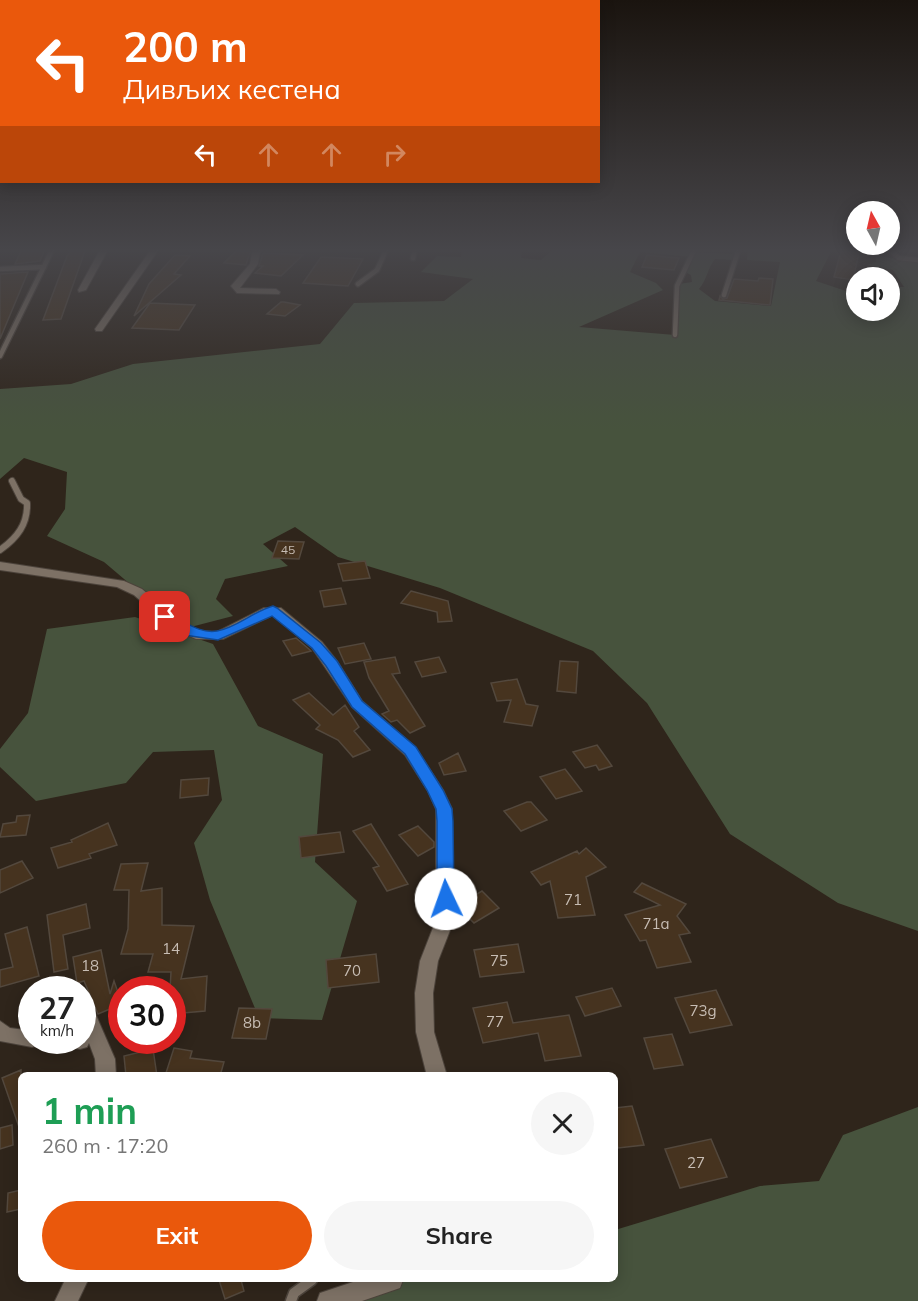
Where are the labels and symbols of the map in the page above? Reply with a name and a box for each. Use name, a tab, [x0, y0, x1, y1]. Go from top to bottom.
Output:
north arrow	[846, 201, 900, 255]
house number: 45	[281, 542, 295, 557]
pin	[139, 591, 190, 642]
position arrow	[414, 867, 478, 931]
house number: 71	[564, 890, 582, 909]
house number: 71a	[642, 914, 670, 933]
house number: 14	[162, 939, 180, 958]
house number: 75	[490, 951, 508, 970]
house number: 18	[81, 956, 99, 975]
house number: 70	[343, 961, 361, 980]
speed limit sign: 30	[108, 976, 186, 1054]
house number: 73g	[689, 1001, 717, 1020]
house number: 77	[486, 1012, 504, 1031]
house number: 8b	[243, 1013, 261, 1032]
house number: 27	[687, 1153, 705, 1172]

